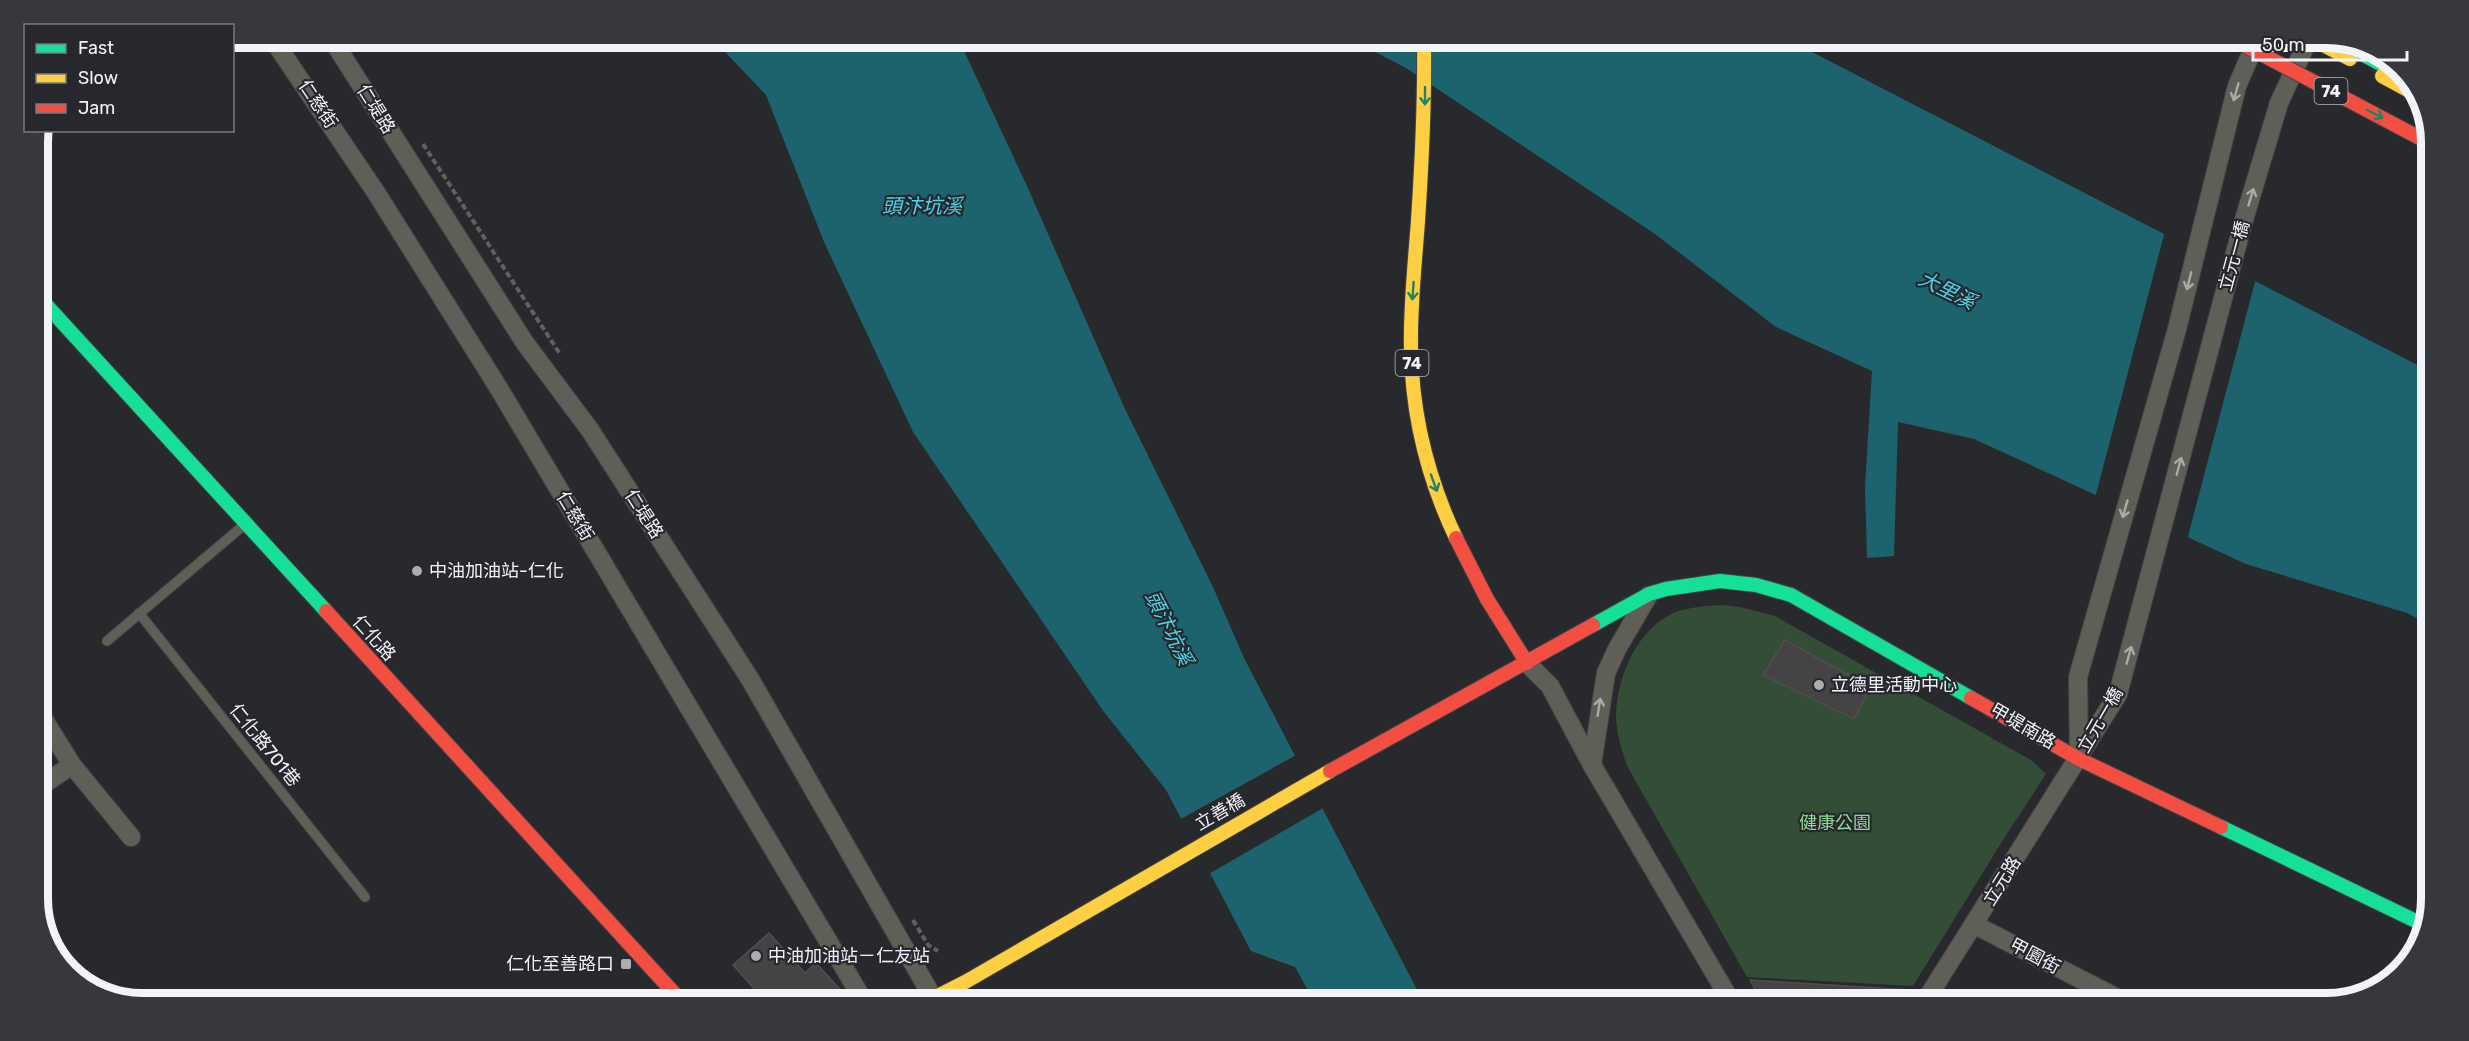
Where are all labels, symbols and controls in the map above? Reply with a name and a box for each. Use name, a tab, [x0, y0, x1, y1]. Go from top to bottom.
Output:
legend	[24, 24, 234, 132]
scale bar	[2253, 24, 2408, 62]
text: 50 m	[2262, 34, 2305, 56]
text: Fast	[78, 37, 114, 59]
text: Slow	[78, 67, 118, 89]
street label: 仁慈街	[294, 75, 342, 133]
road number: 74	[2314, 78, 2348, 104]
street label: 仁堤路	[352, 80, 400, 138]
one-way arrow	[2230, 82, 2242, 101]
one-way arrow	[1419, 85, 1431, 105]
text: Jam	[78, 97, 115, 119]
one-way arrow	[2366, 108, 2383, 120]
one-way arrow	[2246, 187, 2257, 206]
water label: 頭汴坑溪	[882, 194, 965, 218]
street label: 立元一橋	[2214, 218, 2254, 294]
water label: 大里溪	[1915, 266, 1982, 315]
one-way arrow	[2183, 271, 2195, 290]
one-way arrow	[1407, 280, 1418, 300]
road number: 74	[1396, 350, 1428, 376]
one-way arrow	[2174, 457, 2186, 476]
one-way arrow	[1429, 473, 1440, 492]
street label: 仁堤路	[620, 485, 668, 543]
street label: 仁慈街	[552, 487, 598, 545]
one-way arrow	[2119, 499, 2130, 518]
place label: 中油加油站-仁化	[429, 560, 564, 582]
marker: 中油加油站-仁化	[410, 564, 424, 578]
water label: 頭汴坑溪	[1140, 587, 1199, 672]
street label: 仁化路	[348, 611, 400, 665]
one-way arrow	[2124, 646, 2136, 665]
place label: 立德里活動中心	[1831, 674, 1957, 696]
marker: 立德里活動中心	[1812, 678, 1826, 692]
street label: 立元一橋	[2072, 683, 2128, 757]
one-way arrow	[1594, 698, 1605, 718]
street label: 甲堤南路	[1986, 698, 2060, 754]
street label: 仁化路701巷	[225, 699, 305, 791]
street label: 立善橋	[1191, 789, 1249, 835]
park label: 健康公園	[1799, 812, 1871, 834]
street label: 立元路	[1978, 852, 2026, 910]
street label: 甲園街	[2006, 934, 2064, 978]
place label: 中油加油站－仁友站	[768, 945, 930, 967]
marker: 中油加油站－仁友站	[749, 949, 763, 963]
place label: 仁化至善路口	[506, 953, 614, 975]
marker: 仁化至善路口	[619, 957, 633, 971]

